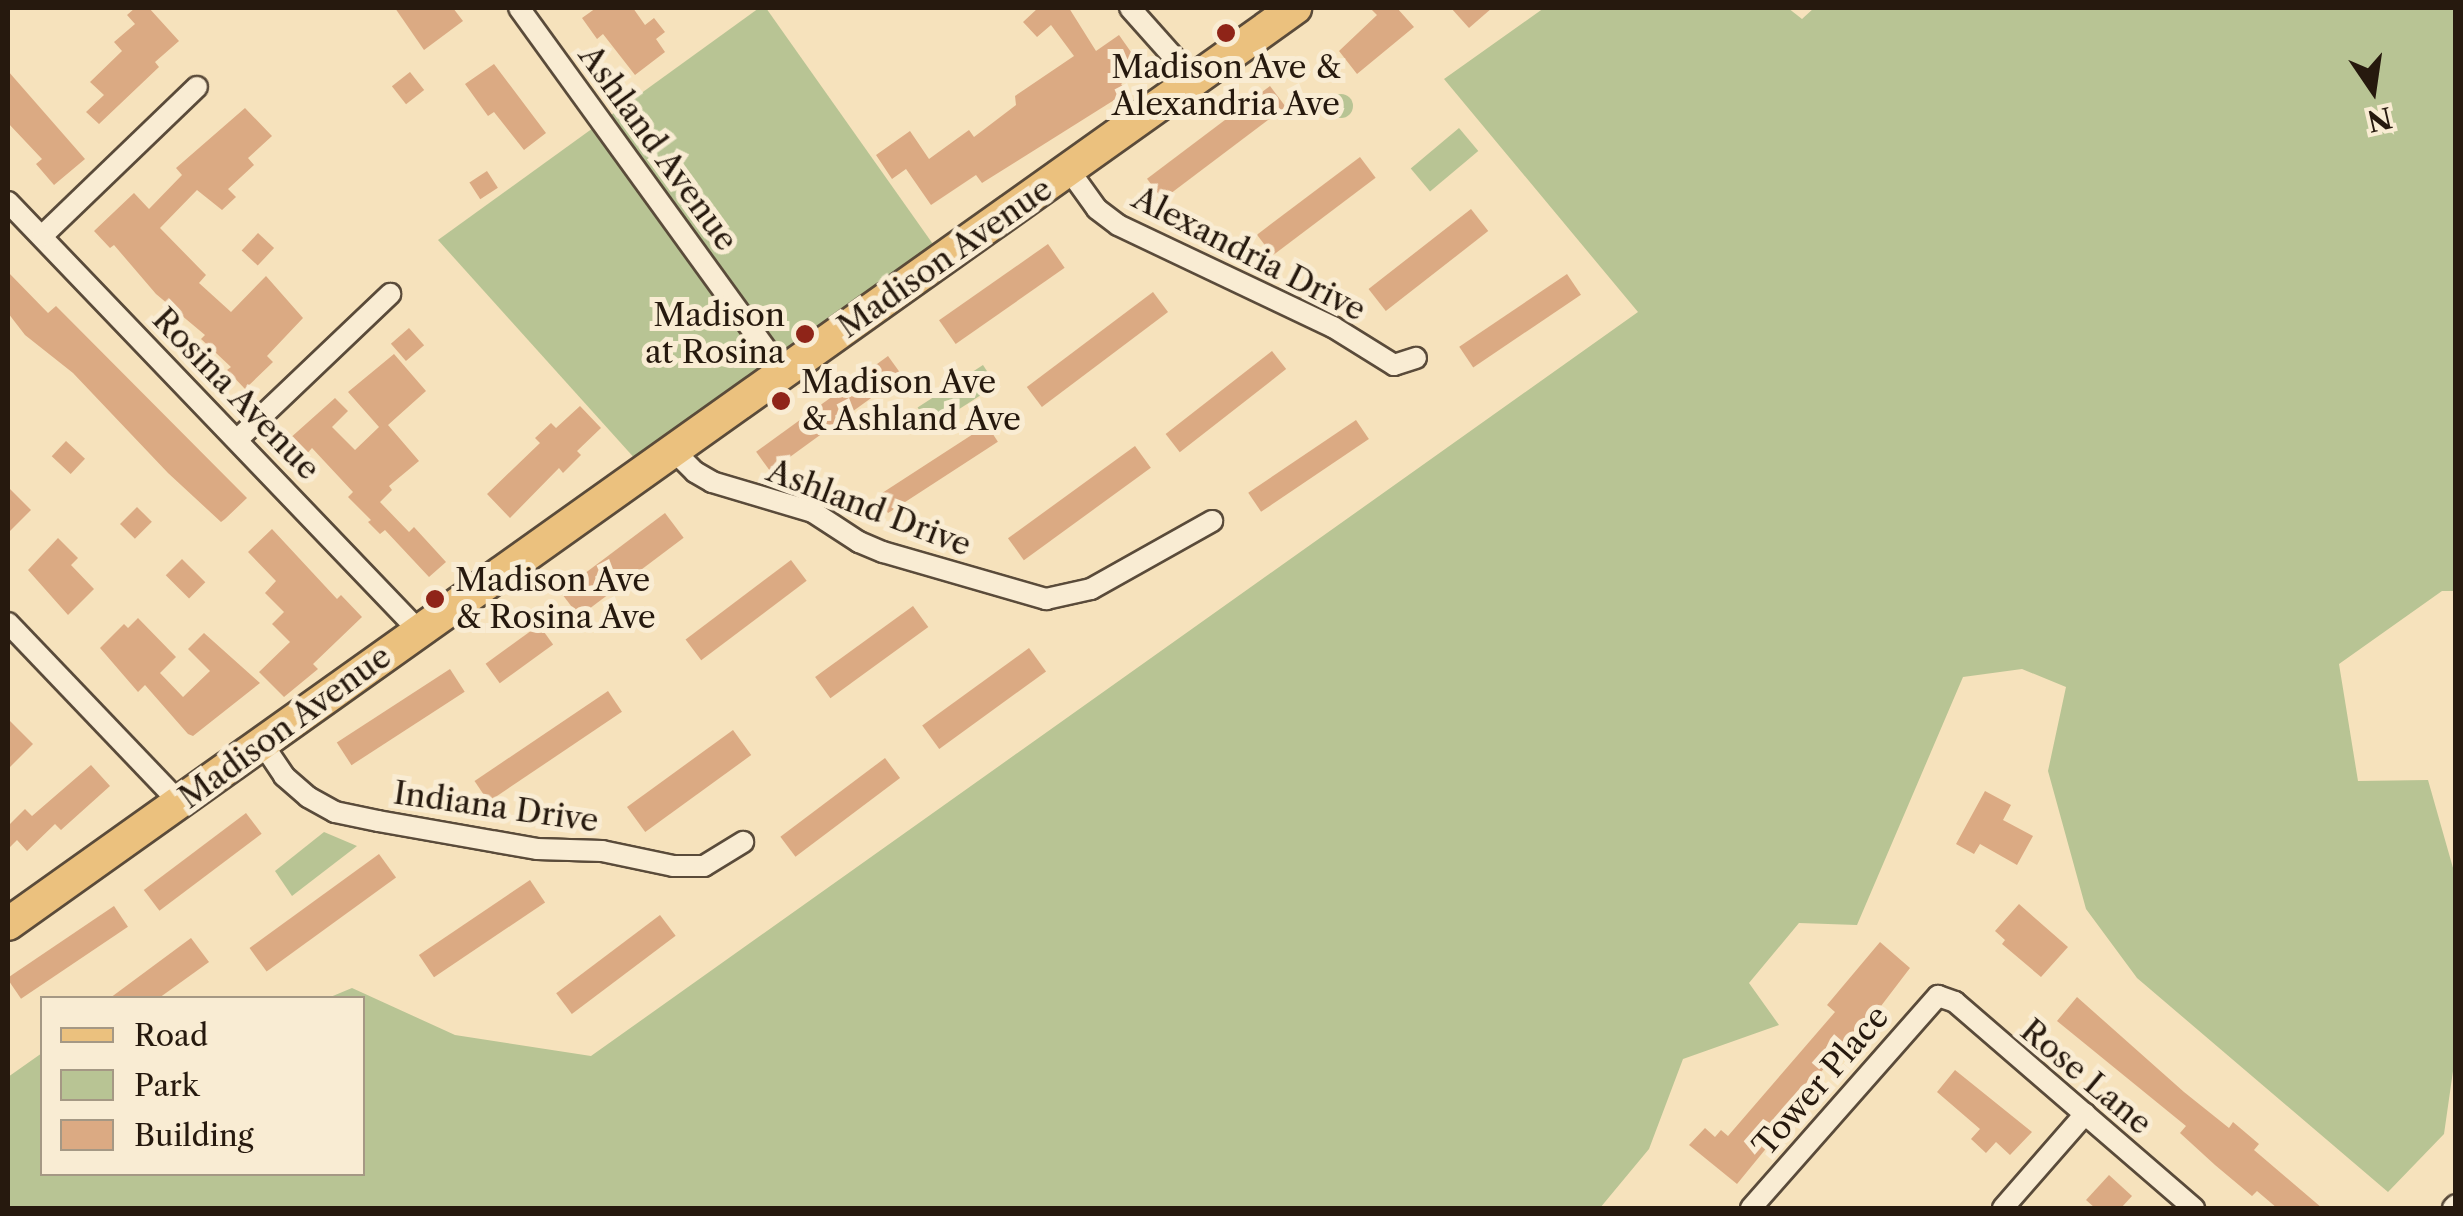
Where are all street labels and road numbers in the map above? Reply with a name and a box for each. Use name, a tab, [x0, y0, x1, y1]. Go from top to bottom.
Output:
street label: Ashland Avenue	[570, 37, 746, 259]
street label: Madison Avenue	[830, 169, 1060, 347]
street label: Alexandria Drive	[1126, 179, 1372, 329]
street label: Rosina Avenue	[144, 300, 328, 488]
street label: Ashland Drive	[762, 452, 976, 564]
street label: Madison Avenue	[171, 637, 399, 817]
street label: Indiana Drive	[391, 774, 601, 840]
street label: Tower Place	[1745, 998, 1897, 1164]
street label: Rose Lane	[2013, 1011, 2159, 1143]

